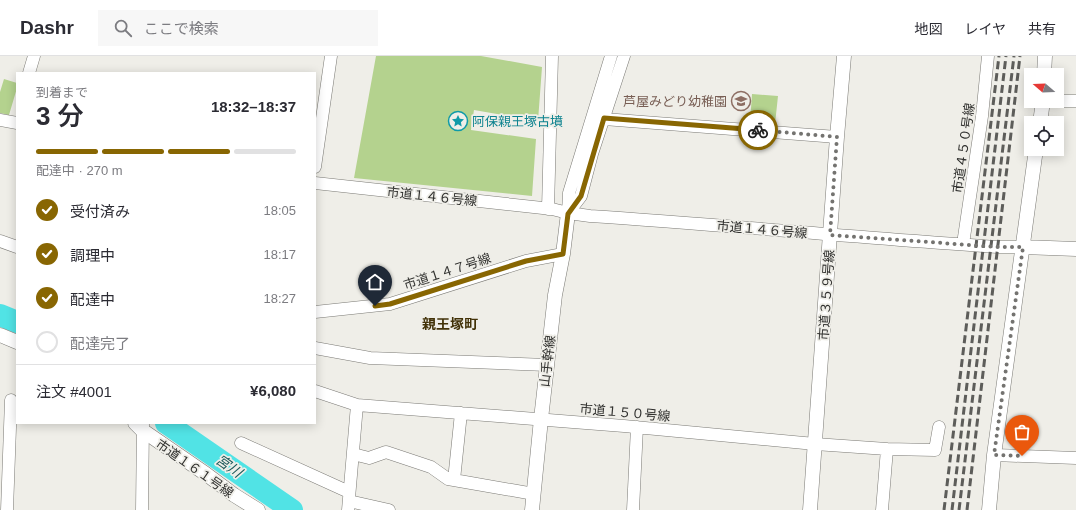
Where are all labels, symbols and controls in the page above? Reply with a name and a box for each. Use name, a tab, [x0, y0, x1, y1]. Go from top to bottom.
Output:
search box	[98, 10, 378, 46]
text: Dashr	[20, 17, 74, 38]
icon: search	[112, 17, 134, 39]
text: ここで検索	[144, 20, 219, 37]
text: 地図	[914, 21, 942, 37]
text: レイヤ	[964, 21, 1006, 37]
text: 共有	[1028, 21, 1056, 37]
north arrow	[1024, 68, 1064, 108]
map controls	[1024, 68, 1064, 156]
text: 到着まで	[36, 85, 88, 100]
school or university icon: 芦屋みどり幼稚園	[730, 90, 752, 112]
place label: 芦屋みどり幼稚園	[623, 94, 727, 109]
text: 18:32–18:37	[211, 98, 296, 115]
text: 3 分	[36, 101, 84, 131]
street label: 市道４５０号線	[950, 102, 977, 194]
place icon: 阿保親王塚古墳	[447, 110, 469, 132]
courier	[738, 110, 778, 150]
place label: 阿保親王塚古墳	[472, 114, 563, 129]
button: locate	[1024, 116, 1064, 156]
icon: bike	[747, 119, 769, 141]
text: 配達中 · 270 m	[36, 163, 123, 178]
street label: 市道１４６号線	[386, 184, 478, 209]
icon: check	[36, 199, 58, 221]
text: 受付済み	[70, 203, 130, 220]
text: 18:05	[263, 203, 296, 218]
street label: 市道１４６号線	[716, 218, 808, 241]
icon: check	[36, 243, 58, 265]
text: 調理中	[70, 247, 115, 264]
text: 18:17	[263, 247, 296, 262]
street label: 市道３５９号線	[816, 249, 837, 341]
street label: 市道１４７号線	[402, 250, 493, 293]
pin	[358, 265, 392, 306]
icon: home	[364, 271, 386, 293]
icon: check	[36, 287, 58, 309]
text: 配達中	[70, 291, 115, 308]
text: 18:27	[263, 291, 296, 306]
district label: 親王塚町	[422, 316, 478, 332]
street label: 山手幹線	[537, 334, 558, 388]
text: 配達完了	[70, 335, 130, 352]
text: ¥6,080	[250, 382, 296, 399]
text: 注文 #4001	[36, 383, 112, 400]
street label: 市道１５０号線	[579, 401, 671, 424]
pin	[1005, 415, 1039, 456]
icon: bag	[1011, 421, 1033, 443]
street label: 市道１６１号線	[153, 436, 236, 501]
water label: 宮川	[213, 451, 247, 482]

